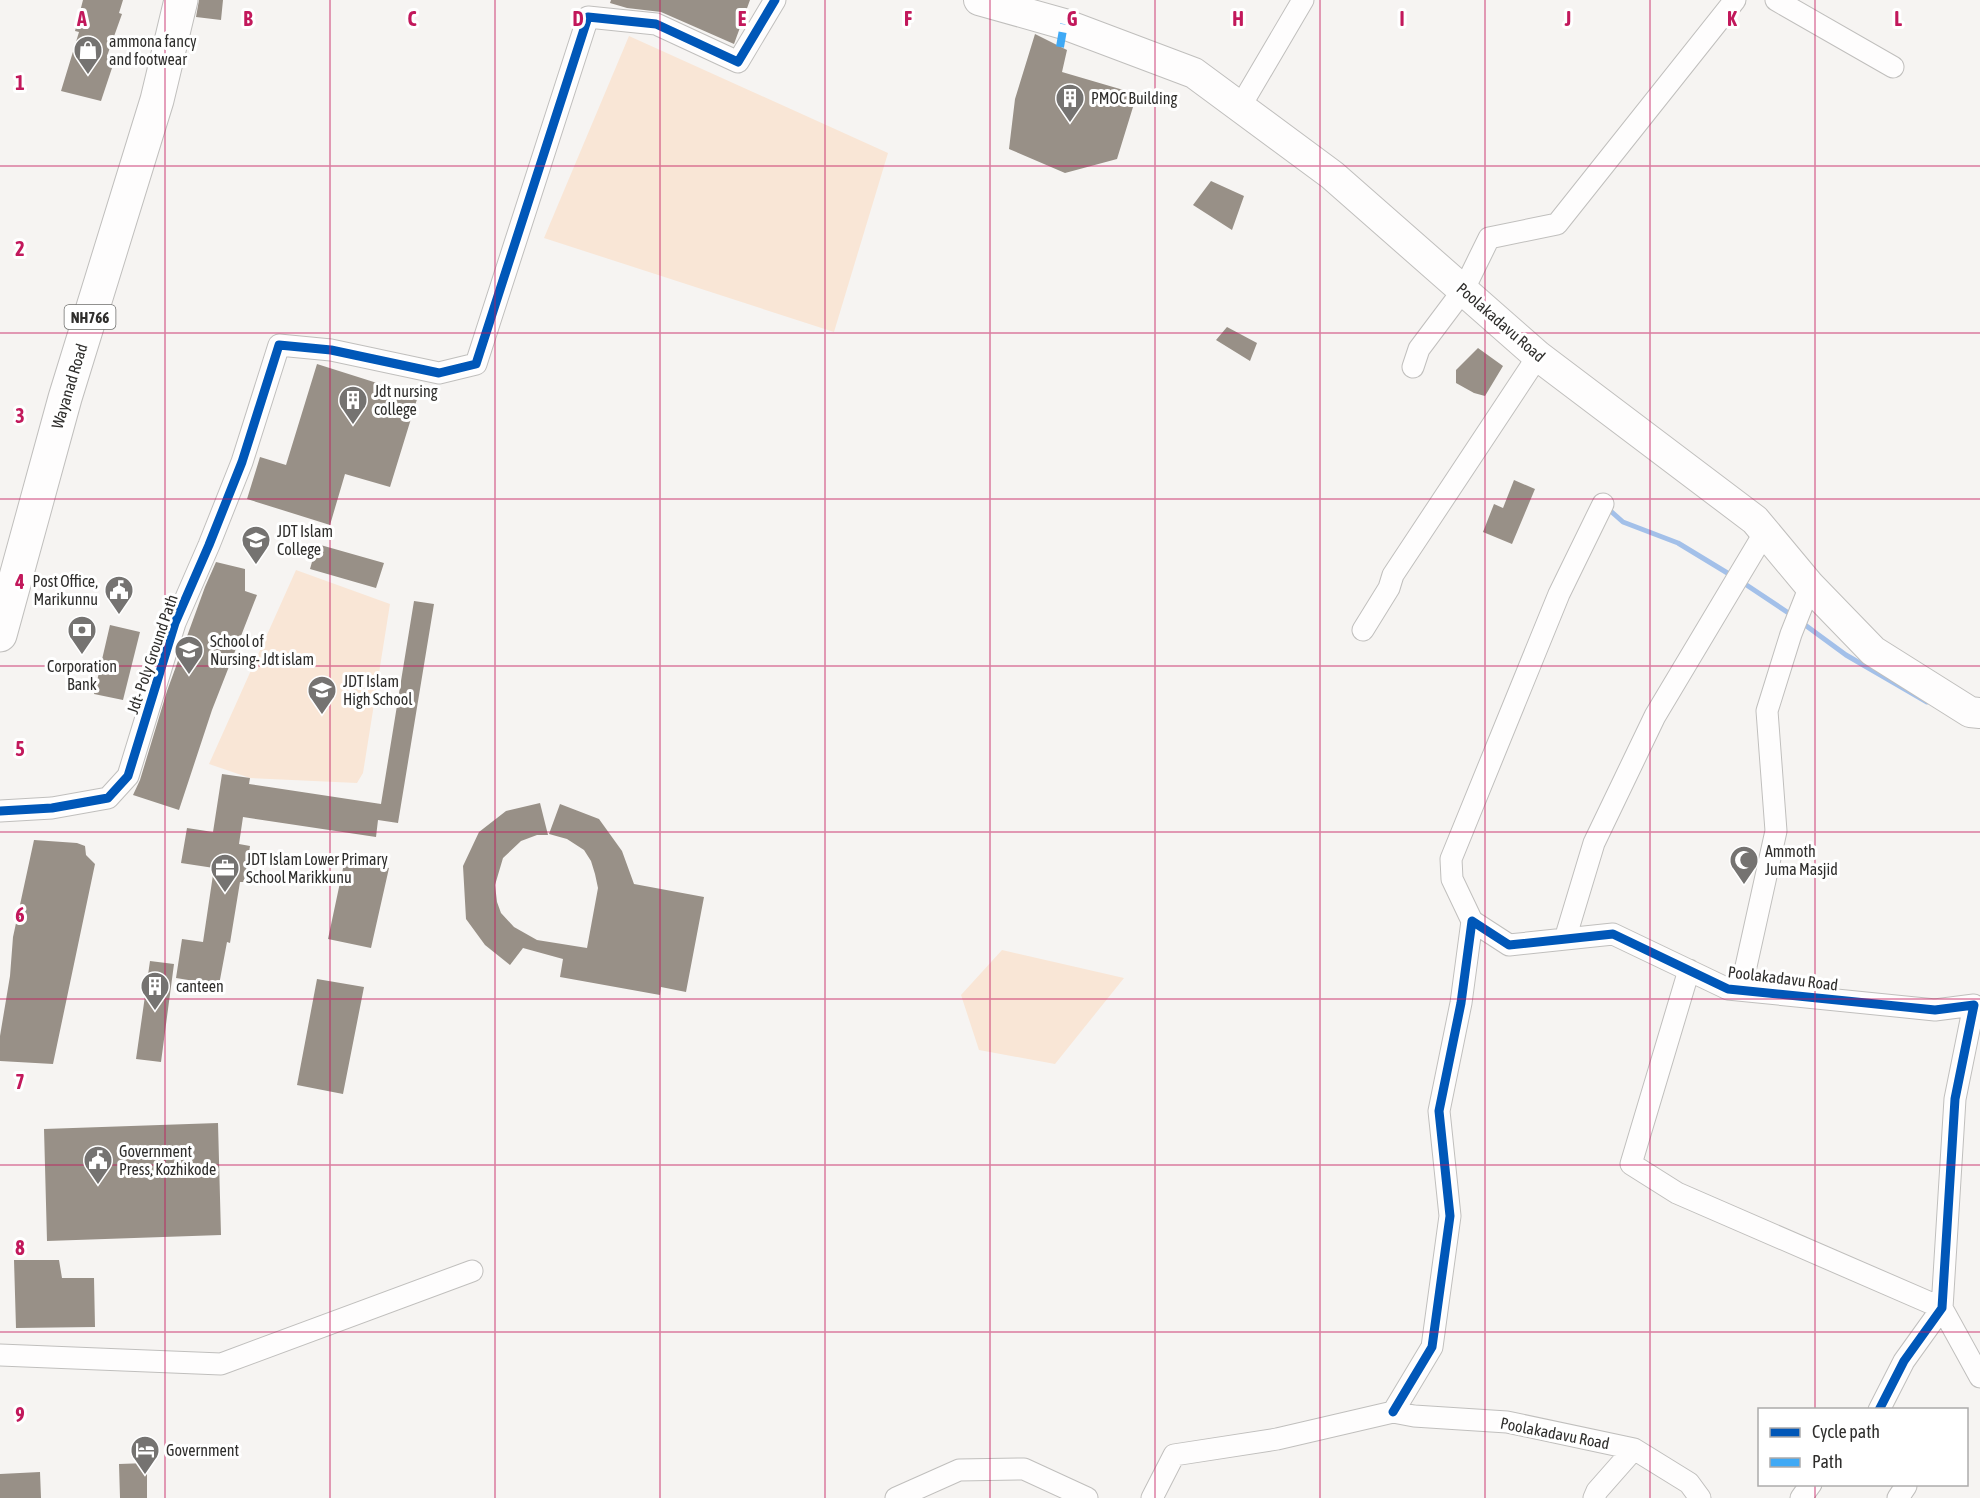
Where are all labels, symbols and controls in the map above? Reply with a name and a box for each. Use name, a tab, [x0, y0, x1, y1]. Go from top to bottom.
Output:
text: A	[76, 7, 87, 30]
text: B	[243, 7, 253, 30]
text: C	[408, 7, 417, 30]
text: D	[572, 7, 584, 30]
text: E	[738, 7, 747, 30]
text: F	[904, 7, 912, 30]
text: G	[1067, 7, 1078, 30]
text: H	[1232, 7, 1244, 30]
text: I	[1399, 7, 1405, 30]
text: J	[1564, 7, 1571, 30]
text: K	[1727, 7, 1737, 30]
text: L	[1894, 7, 1902, 30]
place label: ammona fancy and footwear	[109, 32, 197, 68]
shop icon: ammona fancy and footwear	[72, 34, 104, 76]
text: 1	[15, 71, 25, 94]
building icon: PMOC Building	[1054, 82, 1086, 124]
place label: PMOC Building	[1091, 89, 1177, 108]
text: 2	[15, 237, 25, 260]
street label: Poolakadavu Road	[1453, 279, 1549, 365]
road number: NH766	[64, 305, 116, 329]
street label: Wayanad Road	[48, 341, 91, 431]
place label: Jdt nursing college	[374, 382, 438, 419]
building icon: Jdt nursing college	[337, 384, 369, 426]
text: 3	[15, 404, 25, 427]
place label: JDT Islam College	[277, 522, 333, 559]
school or university icon: JDT Islam College	[240, 524, 272, 566]
text: 4	[14, 570, 25, 593]
place label: Post Office, Marikunnu	[33, 572, 98, 608]
public building icon: Post Office, Marikunnu	[103, 574, 135, 616]
street label: Jdt- Poly Ground Path	[123, 592, 182, 716]
bank icon: Corporation Bank	[66, 614, 98, 656]
place label: School of Nursing- Jdt islam	[210, 632, 314, 669]
school or university icon: School of Nursing- Jdt islam	[173, 634, 205, 676]
place label: Corporation Bank	[47, 657, 117, 693]
place label: JDT Islam High School	[343, 672, 413, 709]
school or university icon: JDT Islam High School	[306, 674, 338, 716]
text: 5	[15, 737, 25, 760]
place label: Ammoth Juma Masjid	[1765, 842, 1838, 879]
mosque icon: Ammoth Juma Masjid	[1728, 844, 1760, 886]
place label: JDT Islam Lower Primary School Marikkunu	[246, 850, 388, 886]
office icon: JDT Islam Lower Primary School Marikkunu	[209, 852, 241, 894]
text: 6	[15, 903, 25, 926]
street label: Poolakadavu Road	[1727, 962, 1839, 994]
building icon: canteen	[139, 970, 171, 1012]
place label: canteen	[176, 977, 224, 995]
text: 7	[15, 1070, 25, 1093]
place label: Government Press, Kozhikode	[119, 1142, 216, 1178]
public building icon: Government Press, Kozhikode	[82, 1144, 114, 1186]
text: 8	[15, 1236, 25, 1259]
text: 9	[15, 1403, 25, 1426]
legend	[1758, 1408, 1968, 1486]
street label: Poolakadavu Road	[1499, 1414, 1611, 1452]
text: Cycle path	[1812, 1421, 1880, 1442]
hotel icon: Government	[129, 1434, 161, 1476]
place label: Government	[166, 1441, 240, 1459]
text: Path	[1812, 1451, 1843, 1472]

